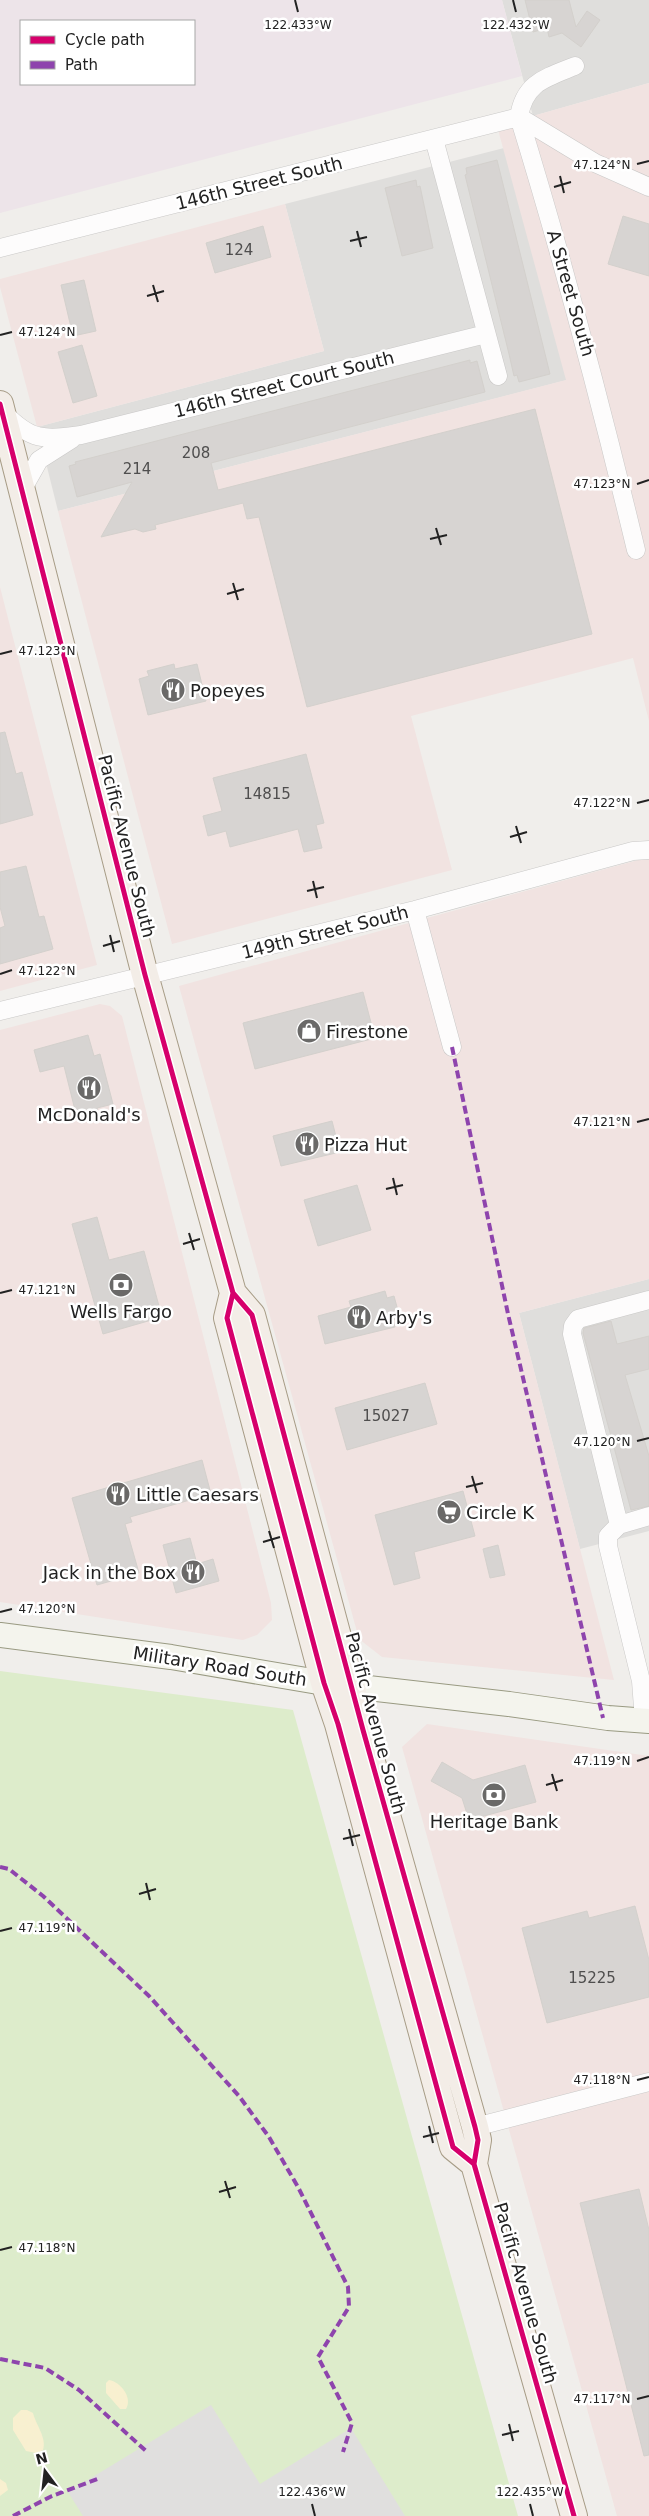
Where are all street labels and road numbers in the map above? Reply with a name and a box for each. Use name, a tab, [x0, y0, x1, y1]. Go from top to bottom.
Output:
street label: 146th Street South	[173, 152, 345, 214]
street label: A Street South	[543, 227, 599, 359]
street label: 146th Street Court South	[172, 346, 396, 422]
street label: Pacific Avenue South	[94, 752, 160, 940]
street label: 149th Street South	[239, 901, 411, 963]
street label: Pacific Avenue South	[342, 1630, 410, 1816]
street label: Military Road South	[132, 1642, 308, 1690]
street label: Pacific Avenue South	[490, 2200, 562, 2386]

